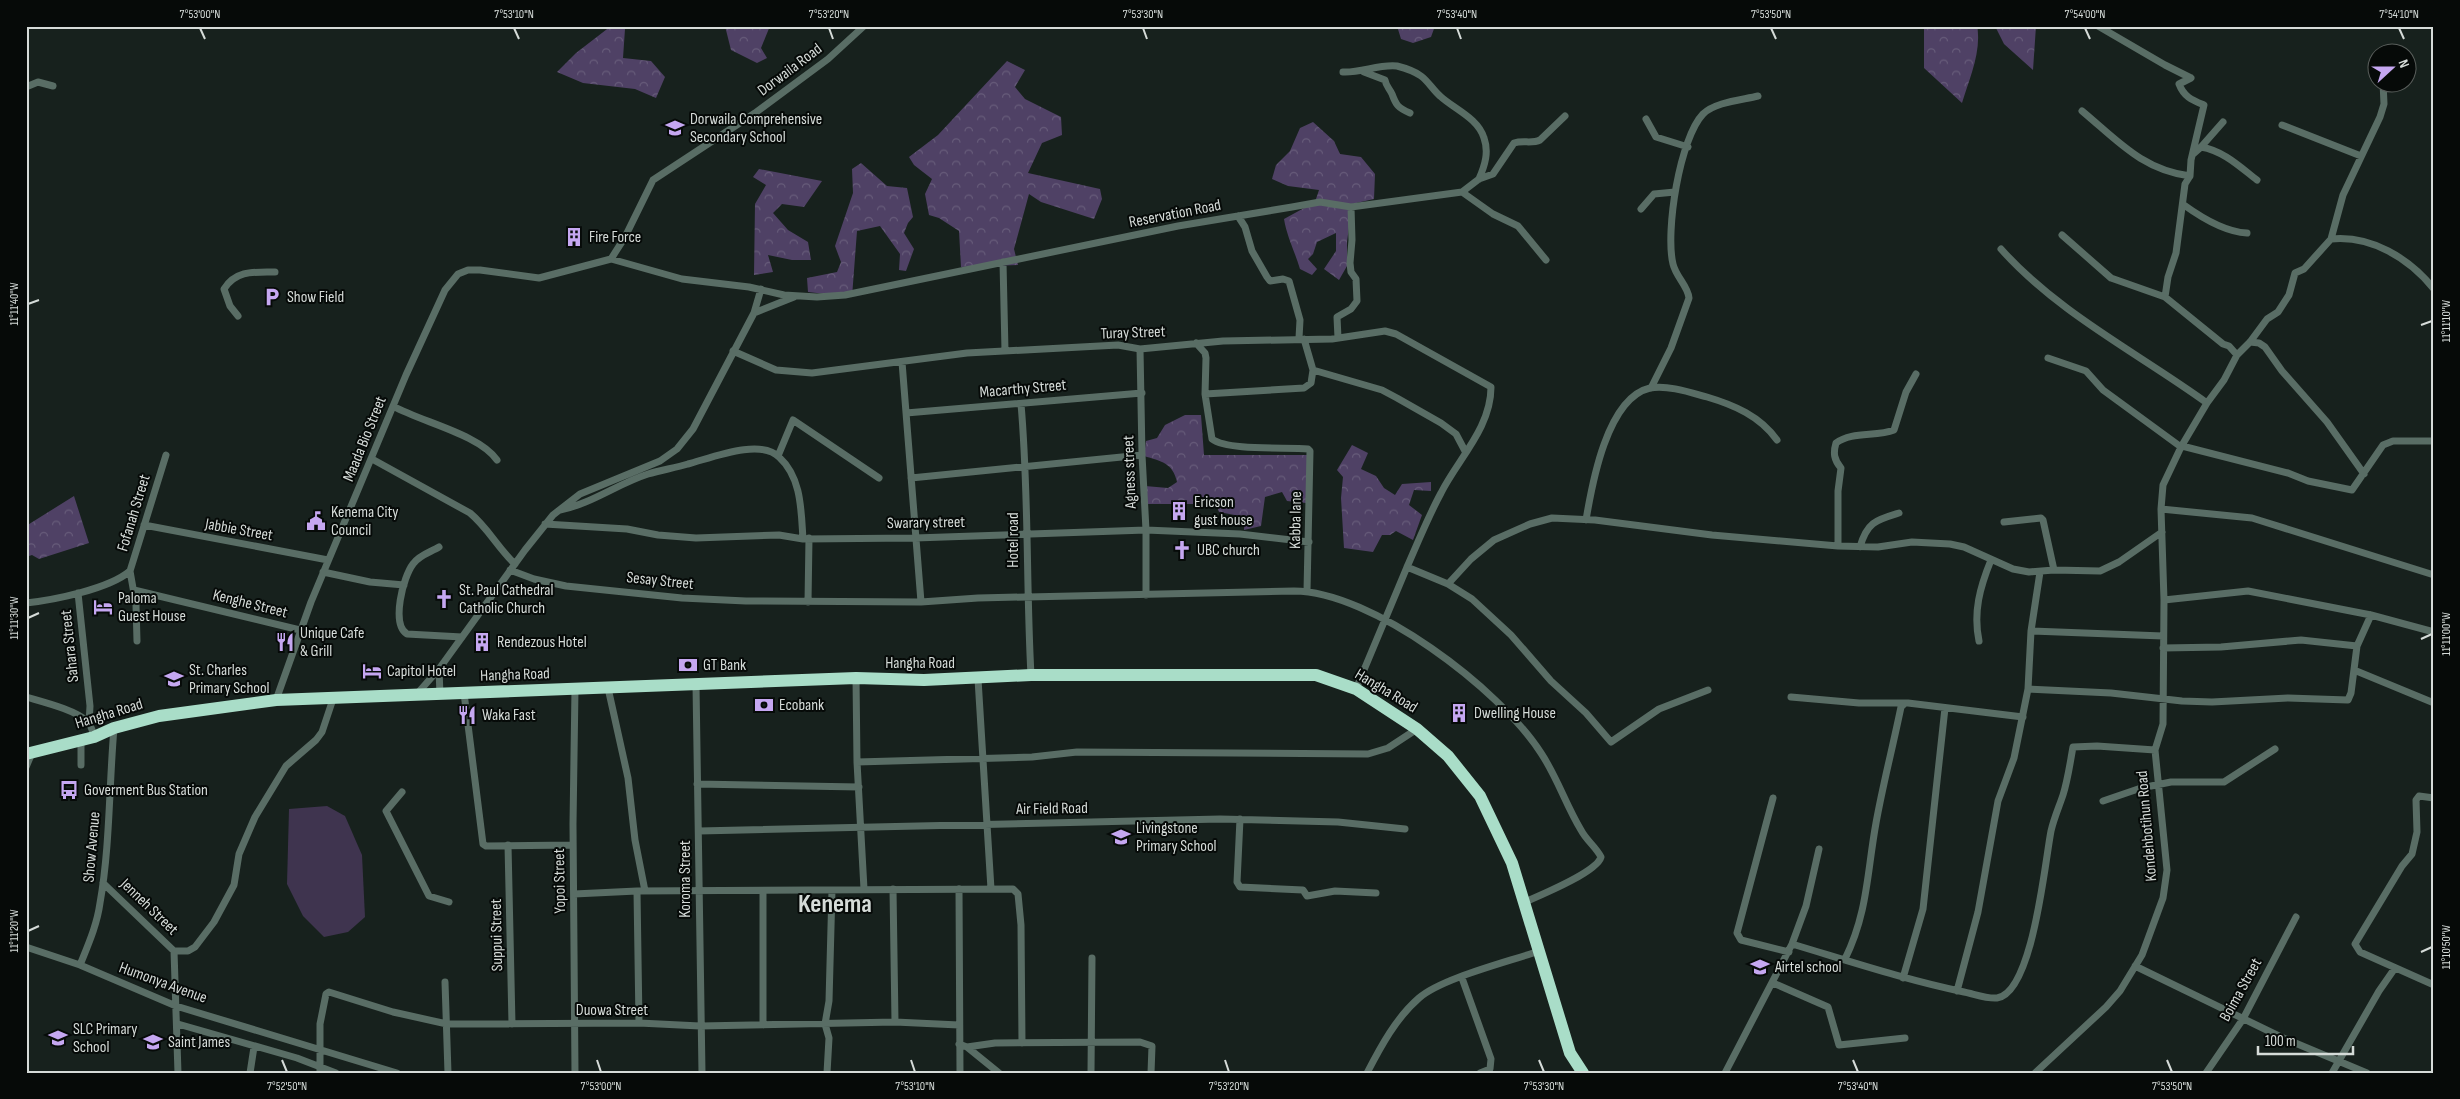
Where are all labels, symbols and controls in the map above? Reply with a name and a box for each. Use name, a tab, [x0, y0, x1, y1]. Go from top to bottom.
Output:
text: 7°53'00"N	[180, 7, 220, 22]
text: 7°53'10"N	[494, 7, 534, 22]
text: 7°53'20"N	[809, 7, 849, 22]
text: 7°53'30"N	[1123, 7, 1163, 22]
text: 7°53'40"N	[1437, 7, 1477, 22]
text: 7°53'50"N	[1751, 7, 1791, 22]
text: 7°54'00"N	[2065, 7, 2105, 22]
text: 7°54'10"N	[2379, 7, 2419, 22]
street label: Dorwaila Road	[754, 40, 826, 100]
north arrow	[2368, 42, 2418, 92]
text: N	[2394, 57, 2413, 70]
place label: Dorwaila Comprehensive Secondary School	[690, 110, 822, 147]
school or university icon: Dorwaila Comprehensive Secondary School	[664, 117, 686, 139]
street label: Reservation Road	[1127, 196, 1223, 232]
building icon: Fire Force	[563, 226, 585, 248]
place label: Fire Force	[589, 228, 641, 247]
text: 11°11'40"W	[7, 282, 22, 326]
parking icon: Show Field	[261, 286, 283, 308]
place label: Show Field	[287, 288, 344, 307]
text: 11°11'10"W	[2439, 300, 2454, 342]
street label: Turay Street	[1100, 322, 1166, 344]
street label: Macarthy Street	[979, 376, 1067, 402]
street label: Maada Bio Street	[339, 393, 391, 484]
street label: Agness street	[1119, 435, 1141, 510]
street label: Fofanah Street	[113, 472, 155, 554]
street label: Kabba lane	[1286, 491, 1306, 549]
place label: Ericson gust house	[1194, 493, 1253, 530]
building icon: Ericson gust house	[1168, 500, 1190, 522]
place label: Kenema City Council	[331, 503, 398, 540]
public building icon: Kenema City Council	[305, 510, 327, 532]
street label: Hotel road	[1004, 512, 1023, 568]
street label: Swarary street	[887, 513, 965, 533]
street label: Jabbie Street	[203, 515, 274, 545]
church icon: UBC church	[1171, 539, 1193, 561]
place label: UBC church	[1197, 541, 1260, 560]
street label: Sesay Street	[625, 568, 695, 594]
place label: St. Paul Cathedral Catholic Church	[459, 581, 553, 618]
street label: Kenghe Street	[211, 586, 289, 622]
church icon: St. Paul Cathedral Catholic Church	[433, 588, 455, 610]
place label: Paloma Guest House	[118, 589, 186, 626]
text: 11°11'30"W	[7, 596, 22, 640]
hotel icon: Paloma Guest House	[92, 596, 114, 618]
street label: Sahara Street	[57, 609, 83, 683]
text: 11°11'00"W	[2439, 612, 2454, 656]
place label: Unique Cafe & Grill	[300, 624, 364, 661]
restaurant icon: Unique Cafe & Grill	[274, 631, 296, 653]
building icon: Rendezous Hotel	[471, 631, 493, 653]
place label: Rendezous Hotel	[497, 633, 587, 652]
bank icon: GT Bank	[677, 654, 699, 676]
street label: Hangha Road	[885, 654, 955, 673]
place label: GT Bank	[703, 656, 746, 675]
hotel icon: Capitol Hotel	[361, 660, 383, 682]
place label: St. Charles Primary School	[189, 661, 270, 698]
place label: Capitol Hotel	[387, 662, 456, 681]
street label: Hangha Road	[480, 664, 550, 686]
street label: Hangha Road	[1351, 665, 1421, 717]
school or university icon: St. Charles Primary School	[163, 668, 185, 690]
bank icon: Ecobank	[753, 694, 775, 716]
street label: Hangha Road	[73, 695, 145, 733]
place label: Ecobank	[779, 696, 824, 715]
building icon: Dwelling House	[1448, 702, 1470, 724]
restaurant icon: Waka Fast	[456, 704, 478, 726]
place label: Dwelling House	[1474, 704, 1556, 723]
place label: Waka Fast	[482, 706, 536, 725]
street label: Kondehbotihun Road	[2133, 770, 2161, 882]
bus stop icon: Goverment Bus Station	[58, 779, 80, 801]
place label: Goverment Bus Station	[84, 781, 208, 800]
street label: Air Field Road	[1015, 799, 1088, 819]
street label: Show Avenue	[79, 811, 105, 883]
place label: Livingstone Primary School	[1136, 819, 1217, 856]
school or university icon: Livingstone Primary School	[1110, 826, 1132, 848]
street label: Koroma Street	[676, 840, 695, 918]
street label: Yopoi Street	[550, 848, 570, 914]
street label: Jenneh Street	[115, 874, 182, 939]
district label: Kenema	[798, 889, 872, 920]
street label: Suppui Street	[487, 898, 507, 972]
text: 11°11'20"W	[7, 909, 22, 953]
text: 11°10'50"W	[2439, 925, 2454, 969]
street label: Boima Street	[2216, 955, 2266, 1025]
school or university icon: Airtel school	[1749, 956, 1771, 978]
street label: Humonya Avenue	[116, 958, 210, 1008]
place label: Airtel school	[1774, 958, 1842, 977]
street label: Duowa Street	[576, 1001, 648, 1020]
place label: SLC Primary School	[73, 1020, 137, 1057]
scale bar	[2258, 1024, 2352, 1056]
school or university icon: SLC Primary School	[47, 1027, 69, 1049]
school or university icon: Saint James	[142, 1031, 164, 1053]
text: 100 m	[2265, 1032, 2296, 1051]
place label: Saint James	[168, 1033, 231, 1052]
text: 7°52'50"N	[267, 1079, 307, 1094]
text: 7°53'00"N	[581, 1079, 621, 1094]
text: 7°53'10"N	[895, 1079, 935, 1094]
text: 7°53'20"N	[1209, 1079, 1249, 1094]
text: 7°53'30"N	[1524, 1079, 1564, 1094]
text: 7°53'40"N	[1838, 1079, 1878, 1094]
text: 7°53'50"N	[2152, 1079, 2192, 1094]

